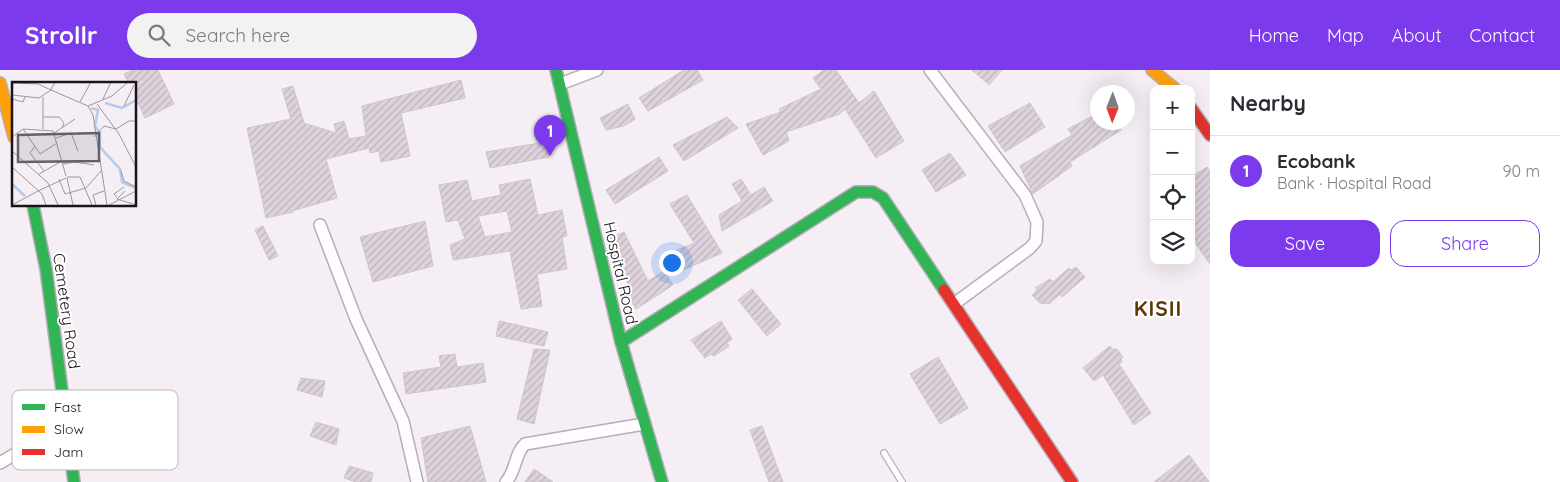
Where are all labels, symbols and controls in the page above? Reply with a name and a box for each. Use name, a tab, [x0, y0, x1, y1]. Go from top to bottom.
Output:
search box	[127, 13, 477, 58]
text: Strollr	[25, 20, 97, 50]
icon: search	[145, 21, 173, 49]
text: Search here	[185, 23, 290, 47]
text: Home	[1249, 24, 1299, 47]
text: Map	[1327, 24, 1364, 47]
text: About	[1392, 24, 1442, 47]
text: Contact	[1470, 24, 1535, 47]
inset map	[12, 82, 136, 206]
north arrow	[1090, 85, 1135, 130]
map controls	[1150, 85, 1195, 265]
button: +	[1150, 85, 1195, 130]
text: Nearby	[1230, 90, 1306, 116]
pin: 1	[534, 115, 566, 156]
button: −	[1150, 130, 1195, 175]
text: Ecobank	[1277, 149, 1356, 173]
text: 1	[1243, 161, 1249, 181]
text: 90 m	[1503, 161, 1540, 181]
text: Bank · Hospital Road	[1277, 173, 1431, 193]
button: locate	[1150, 175, 1195, 220]
street label: Hospital Road	[599, 220, 643, 326]
button: layers	[1150, 220, 1195, 265]
button: Save	[1230, 220, 1380, 267]
button: Share	[1390, 220, 1540, 267]
your location	[659, 250, 685, 276]
street label: Cemetery Road	[49, 252, 85, 370]
district label: KISII	[1134, 295, 1182, 321]
legend	[12, 390, 178, 470]
text: Fast	[54, 398, 82, 416]
text: Slow	[54, 420, 84, 438]
text: Jam	[54, 443, 83, 461]

